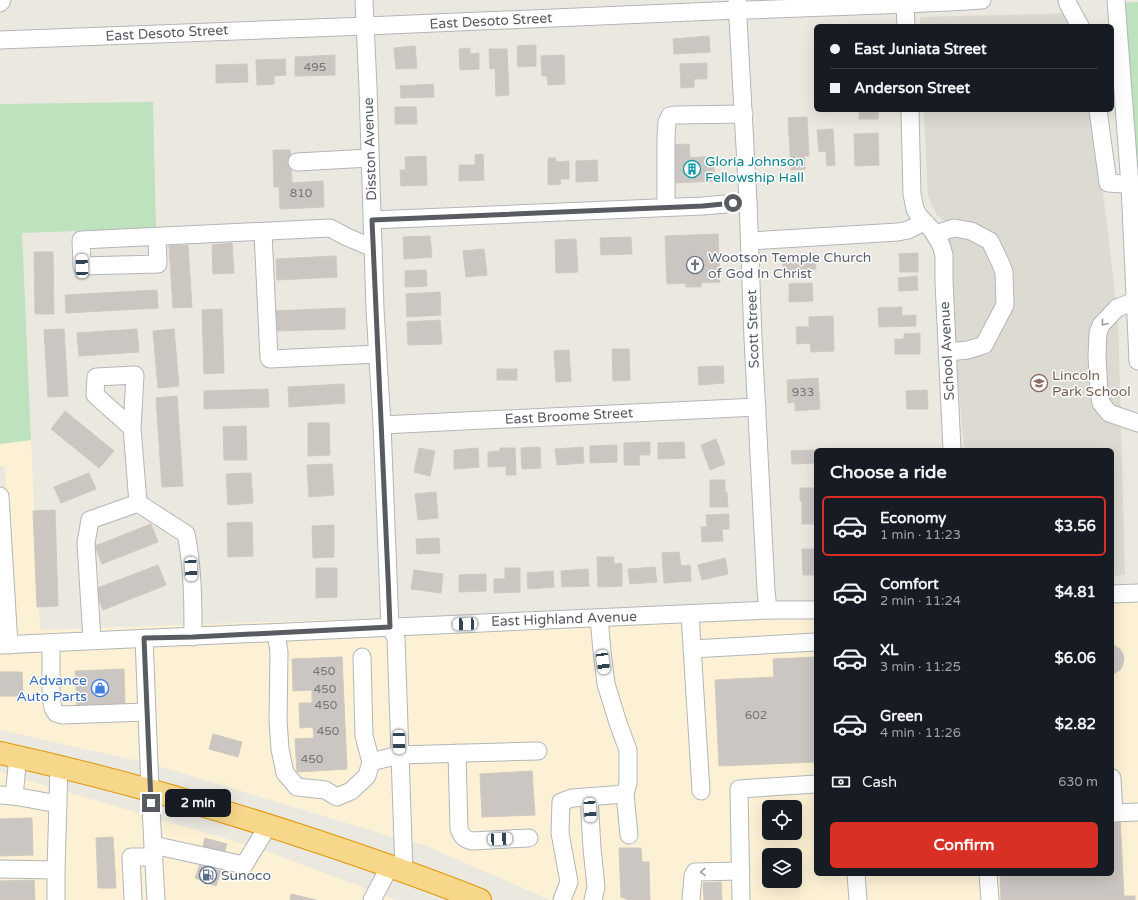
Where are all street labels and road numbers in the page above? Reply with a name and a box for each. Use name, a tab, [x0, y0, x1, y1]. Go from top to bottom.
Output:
street label: East Desoto Street	[429, 9, 554, 33]
street label: East Desoto Street	[105, 21, 230, 45]
street label: Disston Avenue	[360, 97, 380, 201]
street label: Scott Street	[743, 289, 763, 369]
street label: School Avenue	[936, 301, 958, 401]
street label: East Broome Street	[504, 404, 634, 428]
street label: East Highland Avenue	[491, 608, 637, 630]

